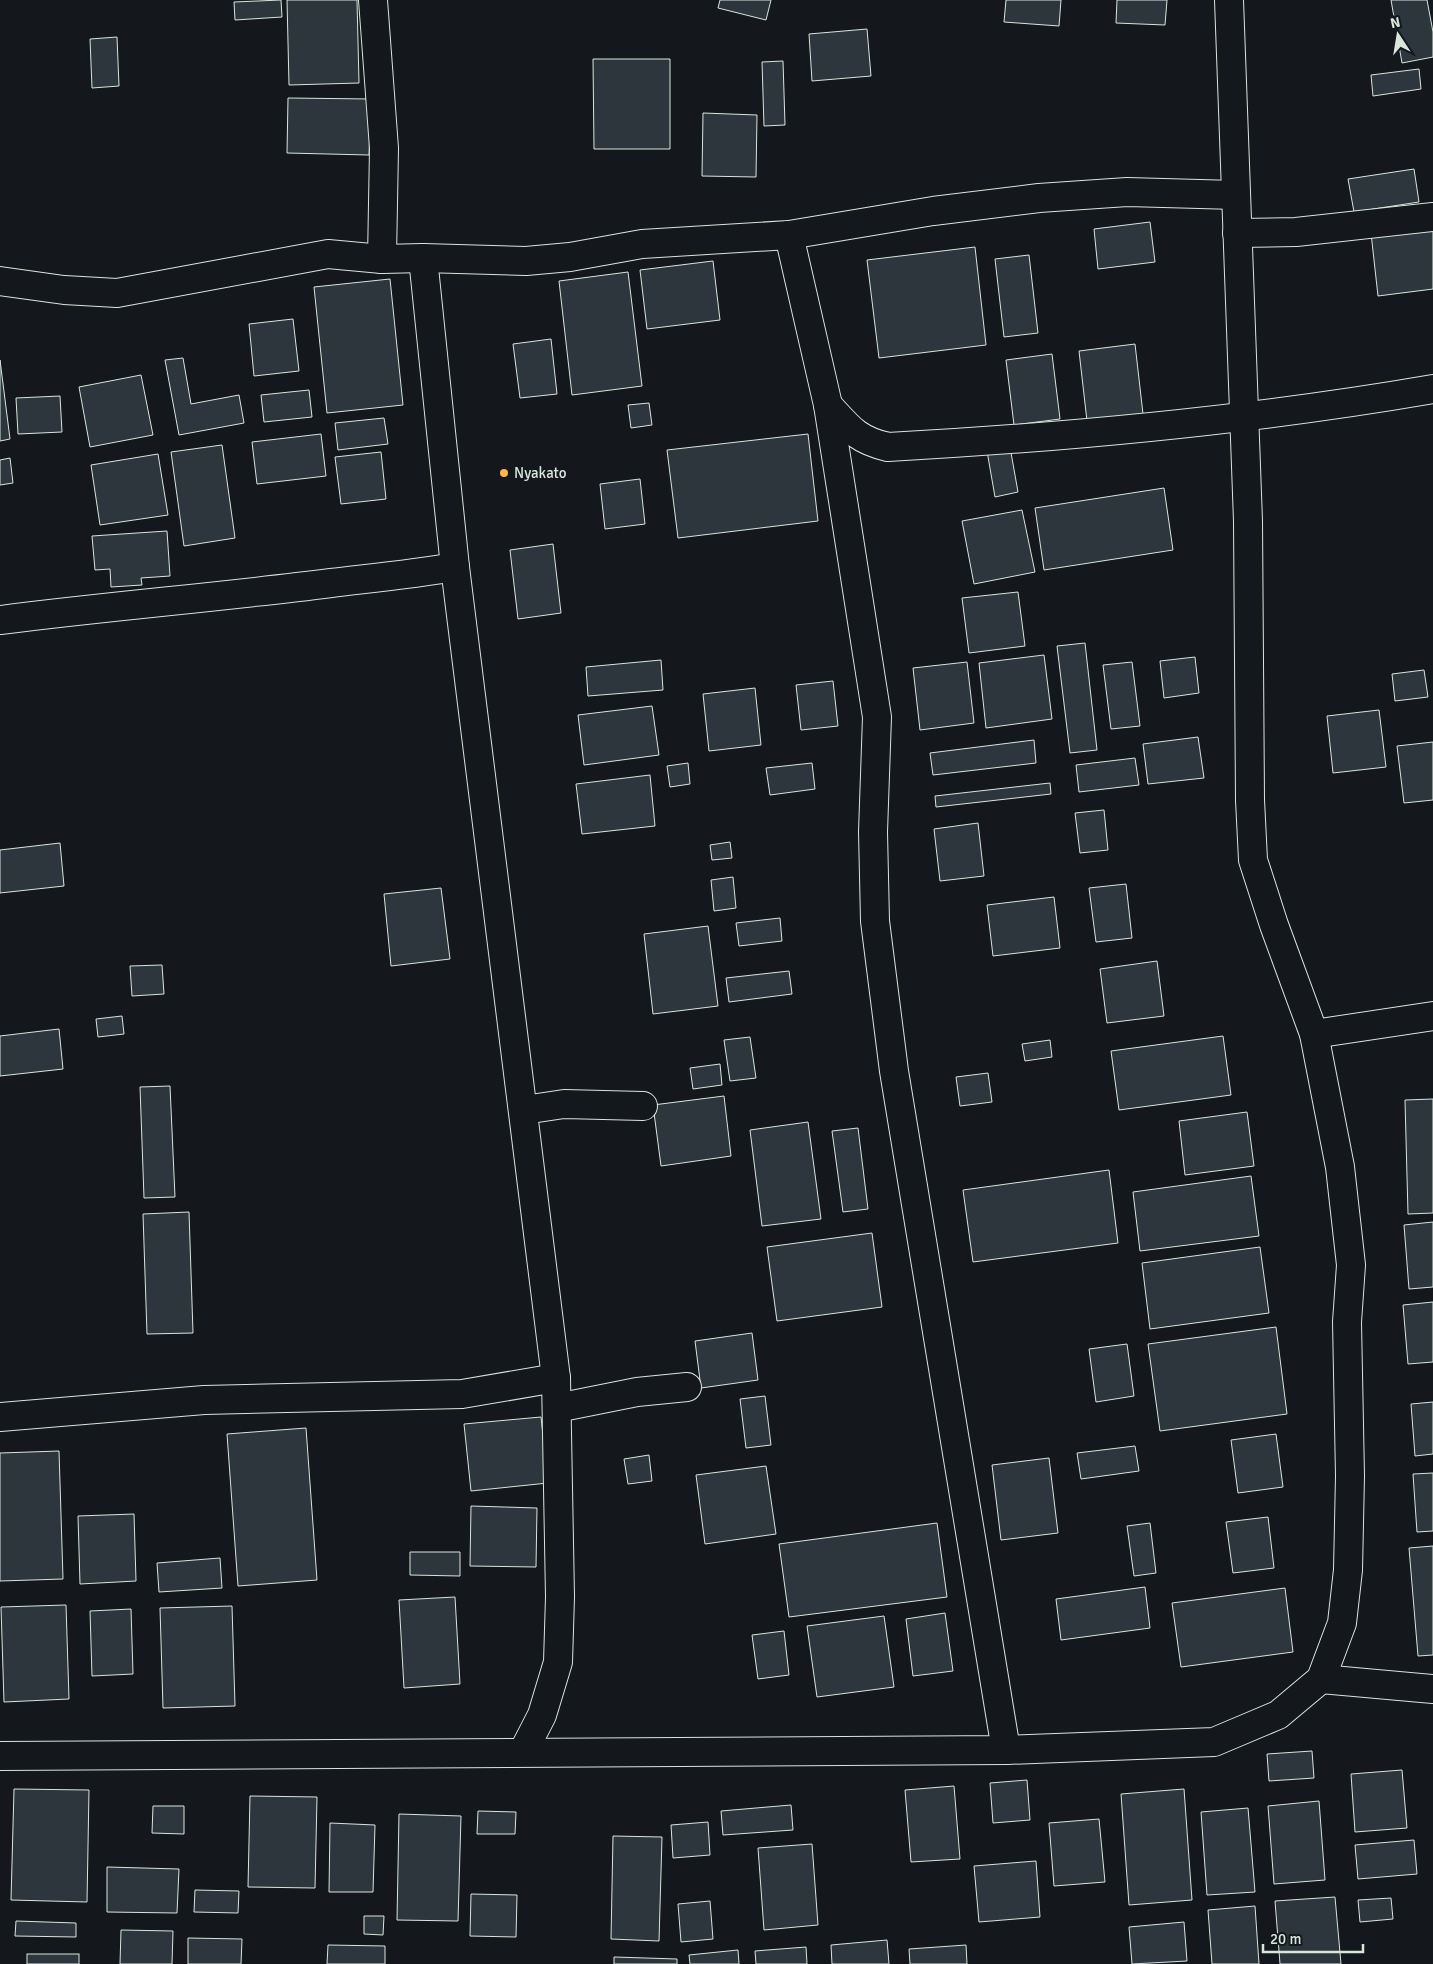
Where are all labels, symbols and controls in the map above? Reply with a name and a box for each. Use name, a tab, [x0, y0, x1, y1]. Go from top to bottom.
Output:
north arrow	[1373, 10, 1423, 60]
text: N	[1389, 13, 1402, 32]
place label: Nyakato	[514, 464, 567, 482]
marker: Nyakato	[498, 467, 510, 479]
scale bar	[1263, 1922, 1363, 1954]
text: 20 m	[1270, 1930, 1301, 1948]

